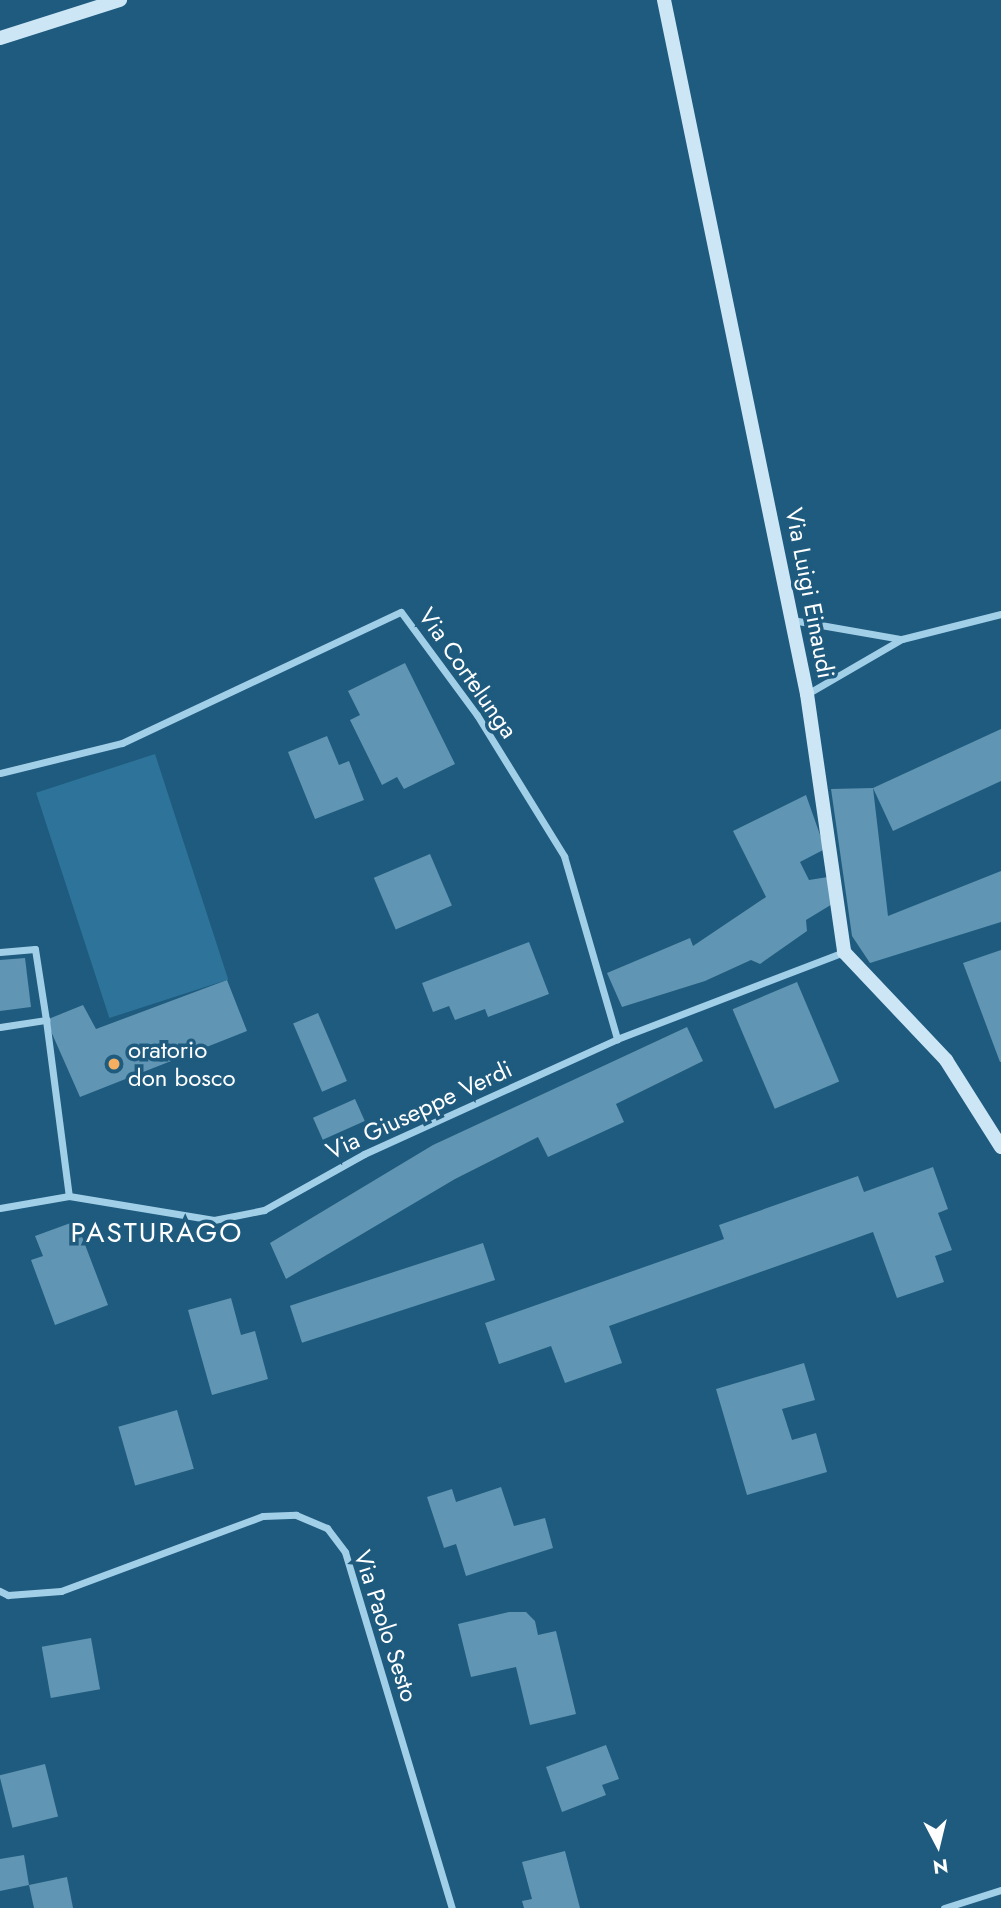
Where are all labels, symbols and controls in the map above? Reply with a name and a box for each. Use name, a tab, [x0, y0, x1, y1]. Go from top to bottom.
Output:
street label: Via Luigi Einaudi	[779, 505, 841, 681]
street label: Via Cortelunga	[412, 602, 524, 744]
place label: oratorio don bosco	[128, 1036, 236, 1092]
street label: Via Giuseppe Verdi	[322, 1054, 516, 1166]
marker: oratorio don bosco	[106, 1056, 122, 1072]
district label: PASTURAGO	[72, 1216, 242, 1250]
street label: Via Paolo Sesto	[348, 1547, 424, 1705]
north arrow	[903, 1810, 973, 1880]
text: N	[931, 1852, 950, 1881]

